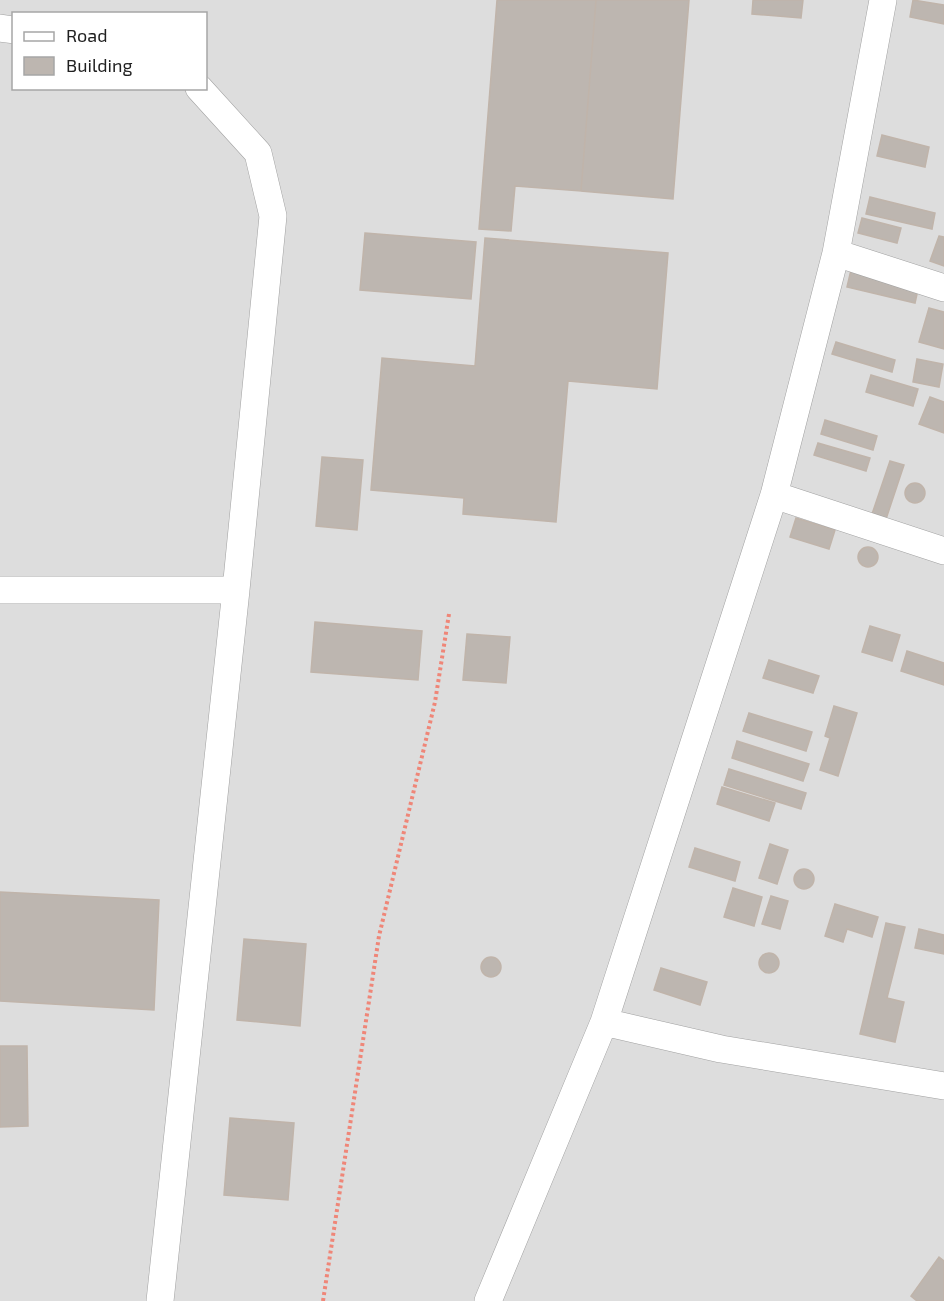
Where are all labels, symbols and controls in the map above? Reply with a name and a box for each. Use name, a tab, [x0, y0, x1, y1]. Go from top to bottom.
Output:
legend	[12, 12, 207, 90]
text: Road	[66, 24, 107, 46]
text: Building	[66, 54, 133, 76]

